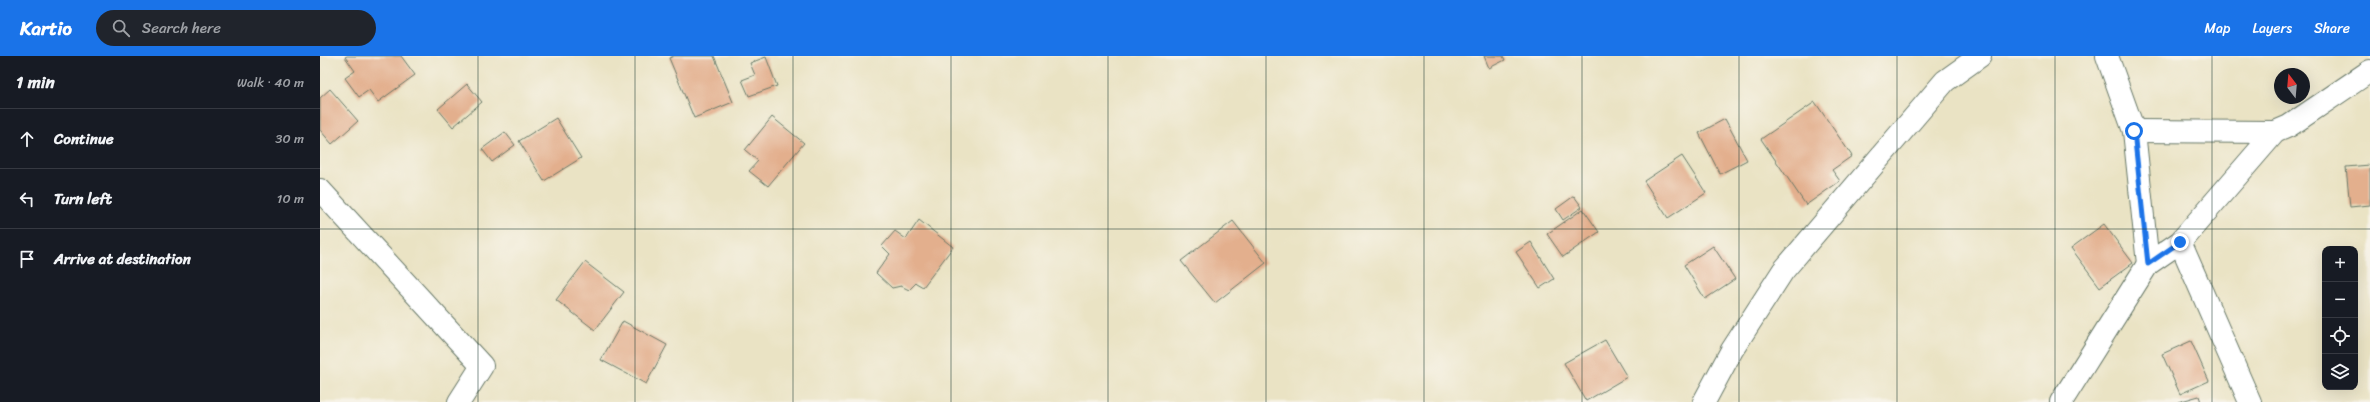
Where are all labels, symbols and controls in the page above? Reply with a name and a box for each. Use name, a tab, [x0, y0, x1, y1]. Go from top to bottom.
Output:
search box	[96, 10, 376, 46]
text: Kartio	[20, 12, 72, 45]
text: Search here	[142, 15, 221, 41]
text: Map	[2205, 16, 2230, 41]
text: Layers	[2252, 16, 2292, 41]
text: Share	[2314, 16, 2350, 41]
icon: search	[110, 17, 132, 39]
text: 1 min	[16, 67, 55, 97]
north arrow	[2274, 68, 2310, 104]
text: Walk · 40 m	[237, 71, 304, 94]
route start	[2125, 122, 2143, 140]
text: Continue	[54, 126, 114, 152]
text: 30 m	[275, 127, 304, 150]
icon: ahead	[16, 128, 38, 150]
text: Turn left	[54, 186, 112, 212]
text: 10 m	[277, 187, 304, 210]
icon: left	[16, 188, 38, 210]
route end	[2171, 233, 2189, 251]
text: Arrive at destination	[54, 246, 191, 272]
map controls	[2322, 246, 2358, 390]
button: +	[2322, 246, 2358, 282]
icon: arrive	[16, 248, 38, 270]
button: −	[2322, 282, 2358, 318]
button: locate	[2322, 318, 2358, 354]
button: layers	[2322, 354, 2358, 390]

